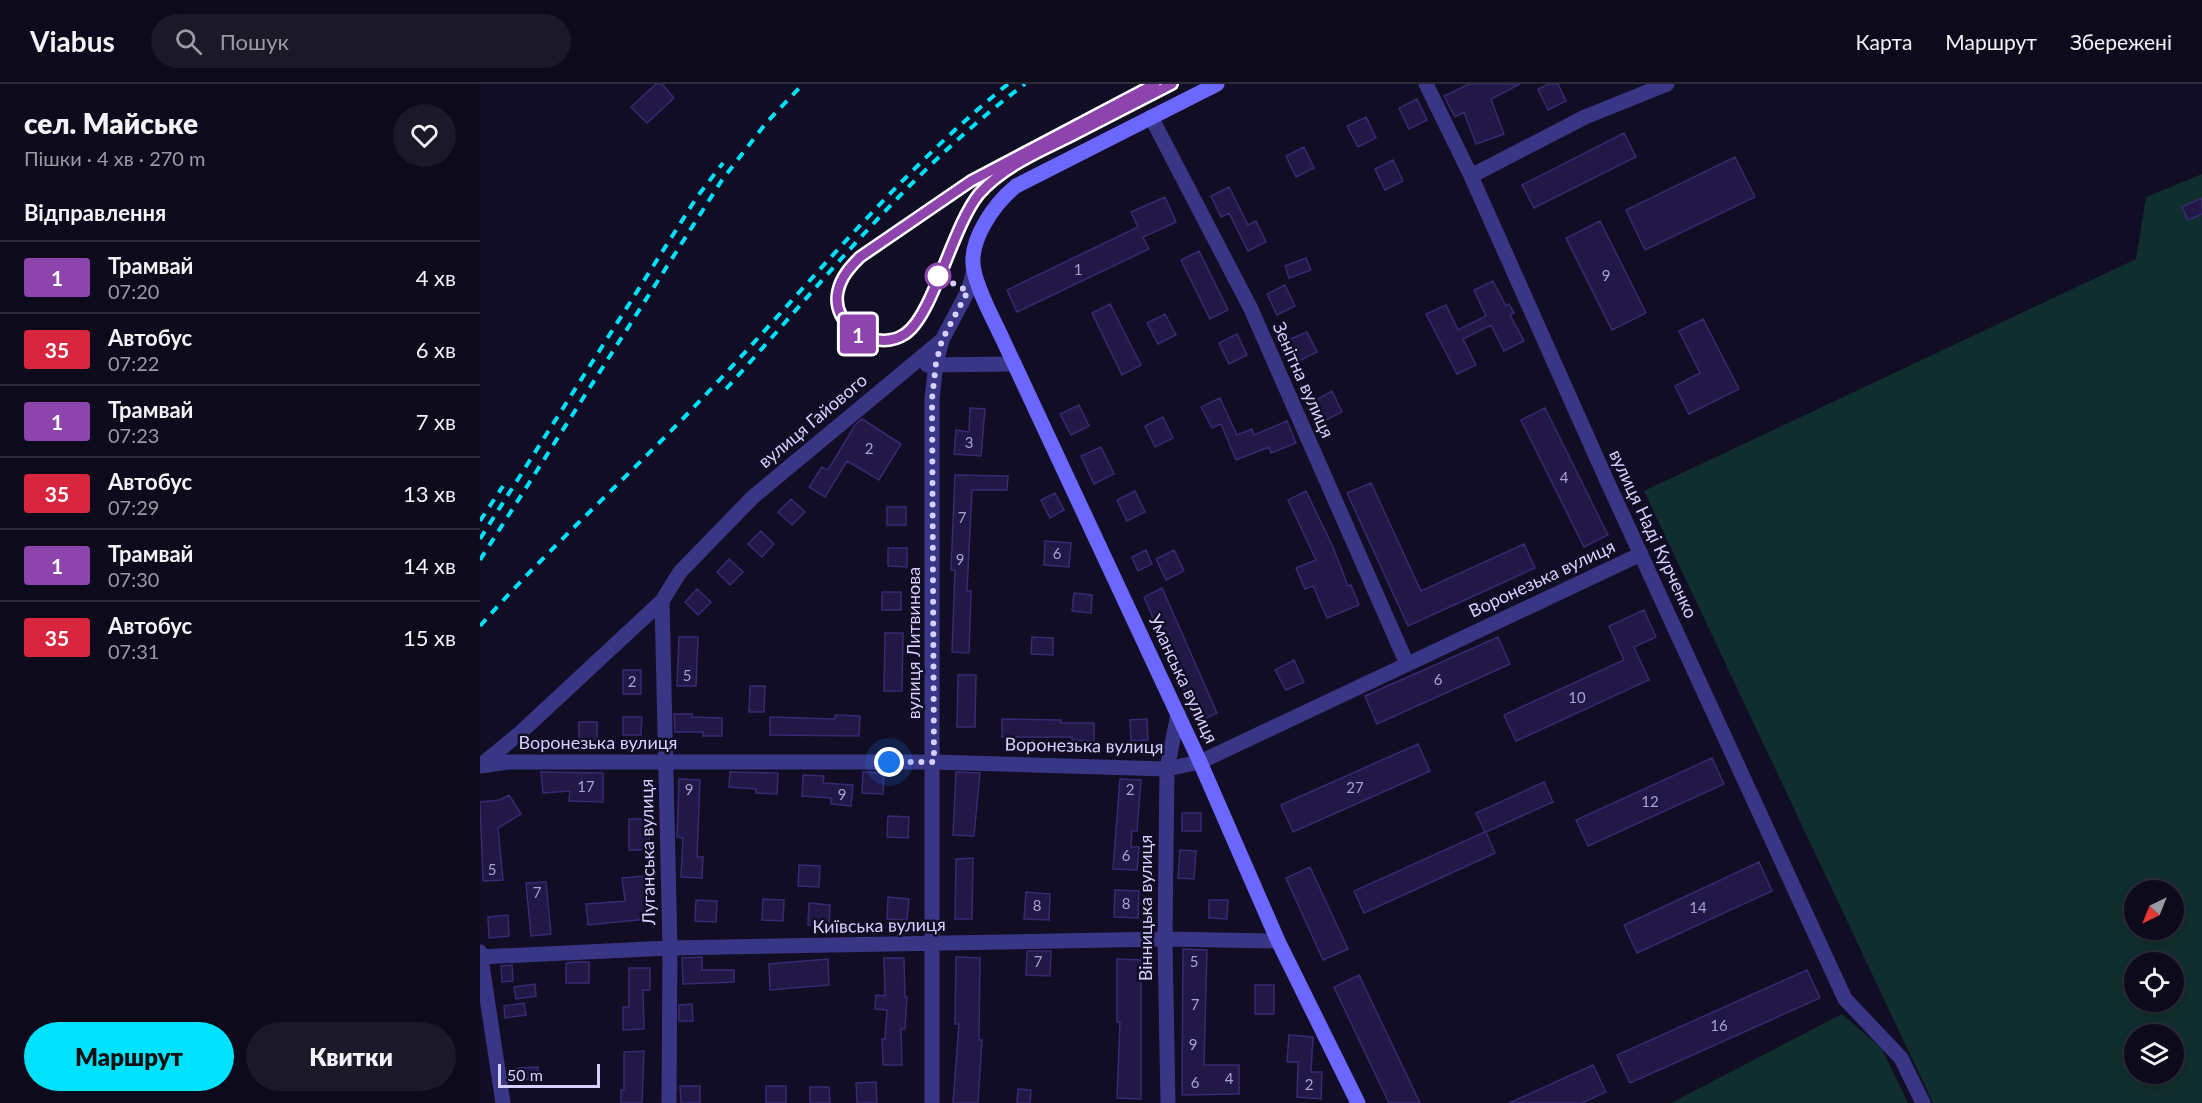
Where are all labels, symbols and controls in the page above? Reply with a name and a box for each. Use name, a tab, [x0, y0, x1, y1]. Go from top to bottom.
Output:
search box	[151, 14, 571, 68]
text: Viabus	[30, 24, 115, 58]
icon: search	[172, 25, 205, 58]
text: Пошук	[220, 28, 289, 55]
text: Карта	[1856, 29, 1912, 54]
text: Маршрут	[1945, 29, 2037, 54]
text: Збережені	[2070, 29, 2172, 54]
button: heart	[393, 104, 456, 167]
text: сел. Майське	[24, 106, 198, 140]
text: Пішки · 4 хв · 270 m	[24, 146, 206, 170]
text: Відправлення	[24, 199, 166, 226]
text: Трамвай	[108, 252, 193, 279]
house number: 1	[1074, 260, 1082, 278]
unlabelled marker	[925, 263, 951, 289]
text: 4 хв	[416, 264, 456, 291]
text: 1	[51, 265, 63, 290]
house number: 9	[1602, 266, 1610, 284]
text: 07:20	[108, 279, 159, 303]
line badge: 1	[838, 314, 878, 354]
street label: Зенітна вулиця	[1268, 318, 1339, 441]
text: 1	[852, 322, 864, 347]
text: Автобус	[108, 324, 192, 351]
text: 6 хв	[416, 336, 456, 363]
text: 35	[45, 337, 69, 362]
text: 07:22	[108, 351, 159, 375]
street label: вулиця Гайового	[753, 368, 871, 472]
text: Трамвай	[108, 396, 193, 423]
text: 7 хв	[416, 408, 456, 435]
text: 1	[51, 409, 63, 434]
text: 07:23	[108, 423, 159, 447]
house number: 3	[965, 433, 973, 451]
house number: 2	[865, 439, 873, 457]
street label: вулиця Наді Курченко	[1605, 446, 1703, 621]
text: Автобус	[108, 468, 192, 495]
house number: 4	[1560, 468, 1569, 486]
text: 13 хв	[403, 480, 456, 507]
text: 35	[45, 481, 69, 506]
text: 07:29	[108, 495, 159, 519]
house number: 7	[958, 508, 967, 526]
street label: Воронезька вулиця	[1465, 535, 1618, 622]
text: Трамвай	[108, 540, 193, 567]
house number: 6	[1053, 544, 1062, 562]
house number: 9	[956, 550, 964, 568]
text: 14 хв	[403, 552, 456, 579]
text: 1	[51, 553, 63, 578]
text: 07:30	[108, 567, 159, 591]
street label: вулиця Литвинова	[902, 567, 924, 719]
street label: Уманська вулиця	[1144, 611, 1223, 747]
text: Автобус	[108, 612, 192, 639]
text: 15 хв	[403, 624, 456, 651]
text: 35	[45, 625, 69, 650]
text: 07:31	[108, 639, 159, 663]
house number: 5	[683, 666, 691, 684]
house number: 6	[1434, 670, 1443, 688]
house number: 2	[628, 672, 636, 690]
house number: 10	[1568, 688, 1586, 706]
street label: Воронезька вулиця	[519, 731, 678, 753]
street label: Воронезька вулиця	[1004, 733, 1164, 757]
your location	[874, 747, 904, 777]
house number: 17	[577, 777, 595, 795]
house number: 27	[1346, 778, 1364, 796]
street label: Луганська вулиця	[635, 779, 659, 926]
house number: 9	[685, 780, 693, 798]
house number: 2	[1126, 780, 1134, 798]
house number: 9	[838, 785, 846, 803]
house number: 12	[1641, 792, 1659, 810]
street label: Вінницька вулиця	[1134, 835, 1156, 981]
house number: 6	[1122, 846, 1131, 864]
house number: 5	[488, 860, 496, 878]
north arrow	[2124, 880, 2184, 940]
map controls	[2124, 880, 2184, 1084]
house number: 7	[533, 883, 542, 901]
house number: 8	[1122, 894, 1130, 912]
house number: 8	[1033, 896, 1041, 914]
house number: 14	[1689, 898, 1707, 916]
street label: Київська вулиця	[812, 913, 946, 937]
house number: 7	[1034, 952, 1043, 970]
house number: 5	[1190, 952, 1198, 970]
button: locate	[2124, 952, 2184, 1012]
house number: 7	[1191, 995, 1200, 1013]
house number: 16	[1710, 1016, 1728, 1034]
button: Маршрут	[24, 1022, 234, 1091]
button: Квитки	[246, 1022, 456, 1091]
button: layers	[2124, 1024, 2184, 1084]
house number: 9	[1189, 1035, 1197, 1053]
scale bar	[498, 1061, 600, 1088]
text: 50 m	[507, 1065, 543, 1084]
house number: 4	[1225, 1069, 1234, 1087]
house number: 6	[1191, 1073, 1200, 1091]
house number: 2	[1305, 1075, 1313, 1093]

